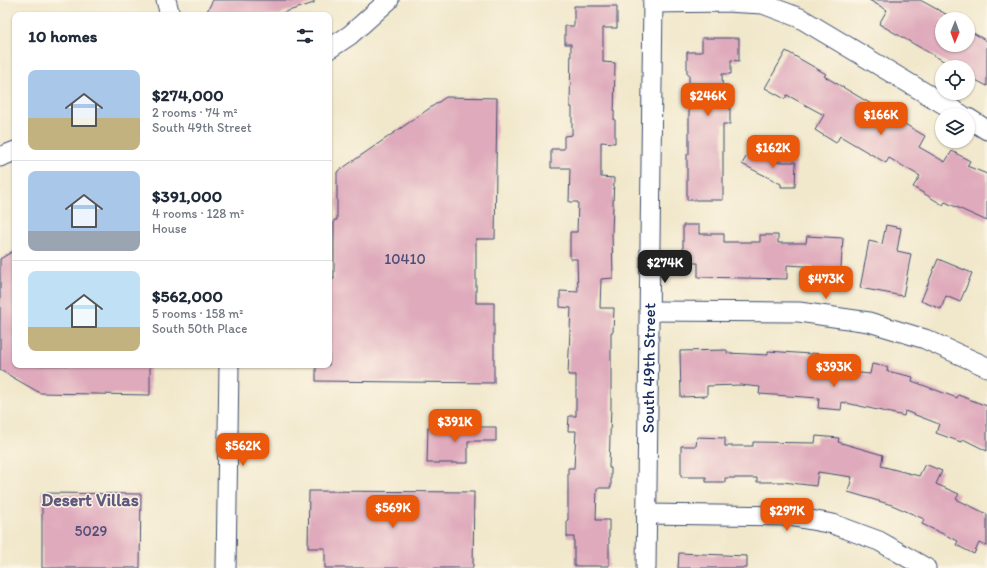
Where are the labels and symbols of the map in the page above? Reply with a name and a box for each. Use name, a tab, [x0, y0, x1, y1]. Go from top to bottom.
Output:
north arrow	[935, 12, 975, 52]
pin: $246K	[680, 83, 736, 117]
pin: $166K	[853, 102, 909, 136]
pin: $162K	[745, 135, 801, 169]
house number: 10410	[384, 250, 426, 268]
pin: $274K	[637, 250, 693, 284]
pin: $473K	[798, 266, 854, 300]
street label: South 49th Street	[638, 303, 659, 433]
pin: $393K	[806, 354, 862, 388]
pin: $391K	[427, 409, 483, 443]
pin: $562K	[215, 433, 271, 467]
district label: Desert Villas	[41, 489, 139, 511]
pin: $569K	[365, 495, 421, 529]
pin: $297K	[759, 498, 815, 532]
house number: 5029	[75, 522, 108, 540]

